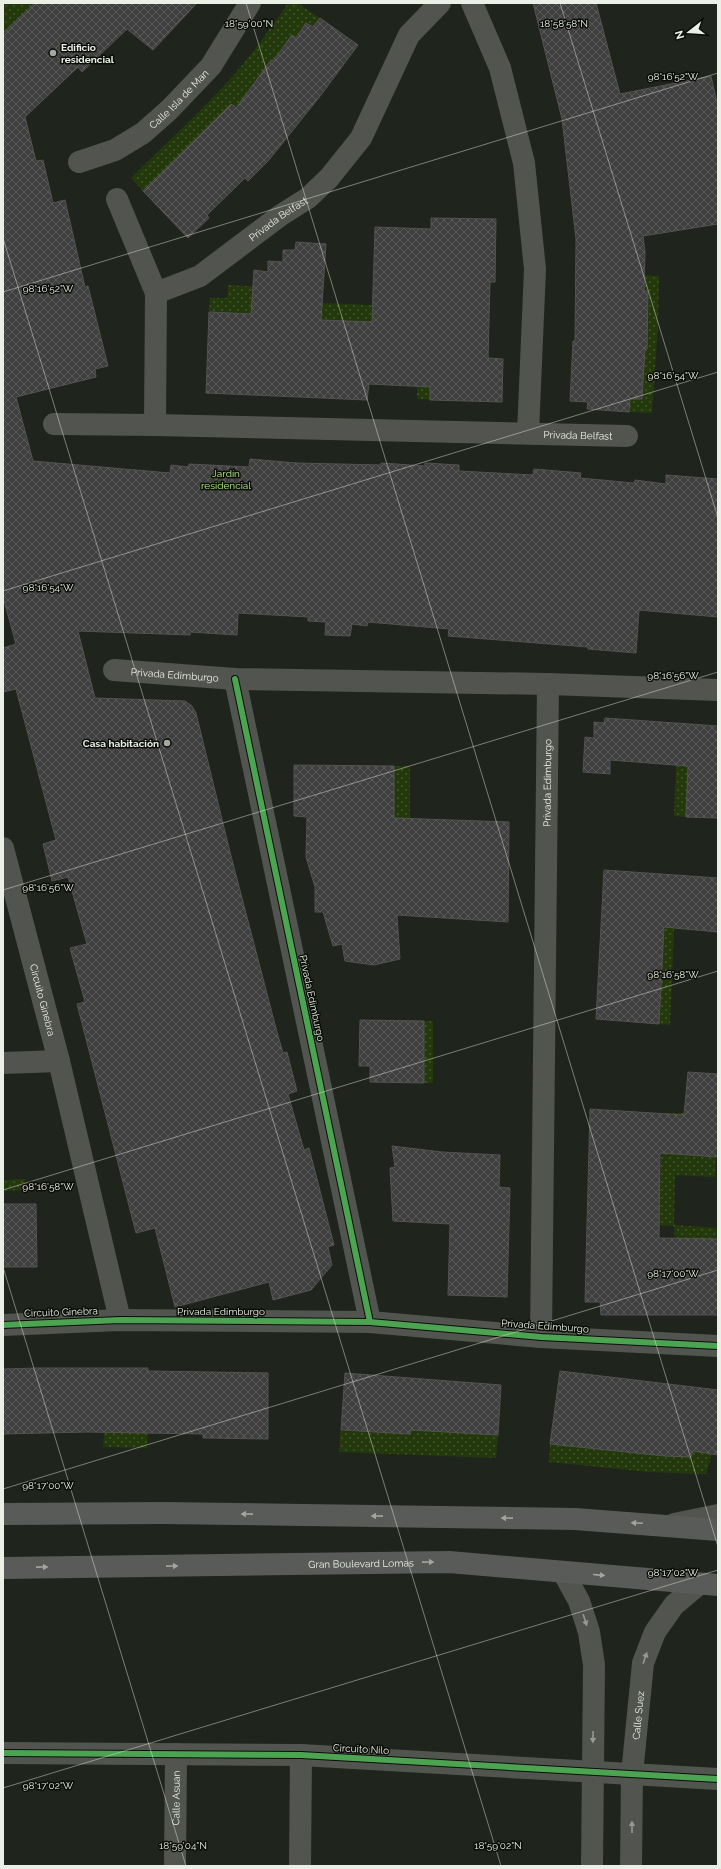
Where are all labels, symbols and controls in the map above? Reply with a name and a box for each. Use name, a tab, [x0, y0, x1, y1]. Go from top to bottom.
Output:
north arrow	[669, 12, 709, 52]
text: 18°59'00"N	[225, 18, 273, 29]
text: 18°58'58"N	[540, 18, 588, 29]
text: N	[672, 29, 687, 41]
place label: Edificio residencial	[61, 42, 115, 65]
marker: Edificio residencial	[48, 48, 58, 58]
street label: Calle Isla de Man	[147, 67, 210, 131]
text: 98°16'52"W	[648, 71, 699, 82]
street label: Privada Belfast	[246, 194, 310, 243]
text: 98°16'52"W	[23, 283, 74, 294]
text: 98°16'54"W	[648, 370, 699, 381]
street label: Privada Belfast	[543, 429, 613, 441]
park label: Jardín residencial	[201, 468, 251, 491]
text: 98°16'54"W	[23, 582, 74, 593]
street label: Privada Edimburgo	[131, 666, 219, 683]
text: 98°16'56"W	[647, 670, 699, 681]
place label: Casa habitación	[83, 738, 159, 749]
marker: Casa habitación	[162, 738, 172, 748]
street label: Privada Edimburgo	[541, 739, 553, 827]
text: 98°16'56"W	[22, 882, 74, 893]
street label: Privada Edimburgo	[297, 954, 327, 1042]
street label: Circuito Ginebra	[28, 963, 58, 1037]
text: 98°16'58"W	[647, 969, 699, 980]
text: 98°16'58"W	[22, 1181, 74, 1192]
text: 98°17'00"W	[647, 1268, 699, 1279]
street label: Circuito Ginebra	[24, 1305, 98, 1319]
street label: Privada Edimburgo	[177, 1306, 265, 1317]
street label: Privada Edimburgo	[501, 1317, 589, 1335]
text: 98°17'00"W	[22, 1480, 74, 1491]
one-way arrow	[240, 1511, 253, 1517]
one-way arrow	[370, 1513, 383, 1519]
one-way arrow	[500, 1515, 513, 1521]
one-way arrow	[631, 1519, 643, 1526]
street label: Gran Boulevard Lomas	[308, 1557, 414, 1569]
one-way arrow	[422, 1559, 434, 1566]
one-way arrow	[166, 1563, 179, 1569]
one-way arrow	[36, 1564, 49, 1570]
text: 98°17'02"W	[648, 1567, 699, 1578]
one-way arrow	[593, 1572, 605, 1578]
one-way arrow	[583, 1614, 589, 1626]
one-way arrow	[643, 1652, 649, 1664]
street label: Calle Suez	[630, 1690, 646, 1740]
one-way arrow	[590, 1731, 597, 1743]
street label: Circuito Nilo	[333, 1742, 389, 1756]
street label: Calle Asuan	[170, 1770, 181, 1825]
text: 98°17'02"W	[23, 1780, 74, 1791]
one-way arrow	[629, 1820, 635, 1833]
text: 18°59'04"N	[159, 1840, 207, 1851]
text: 18°59'02"N	[474, 1840, 522, 1851]

